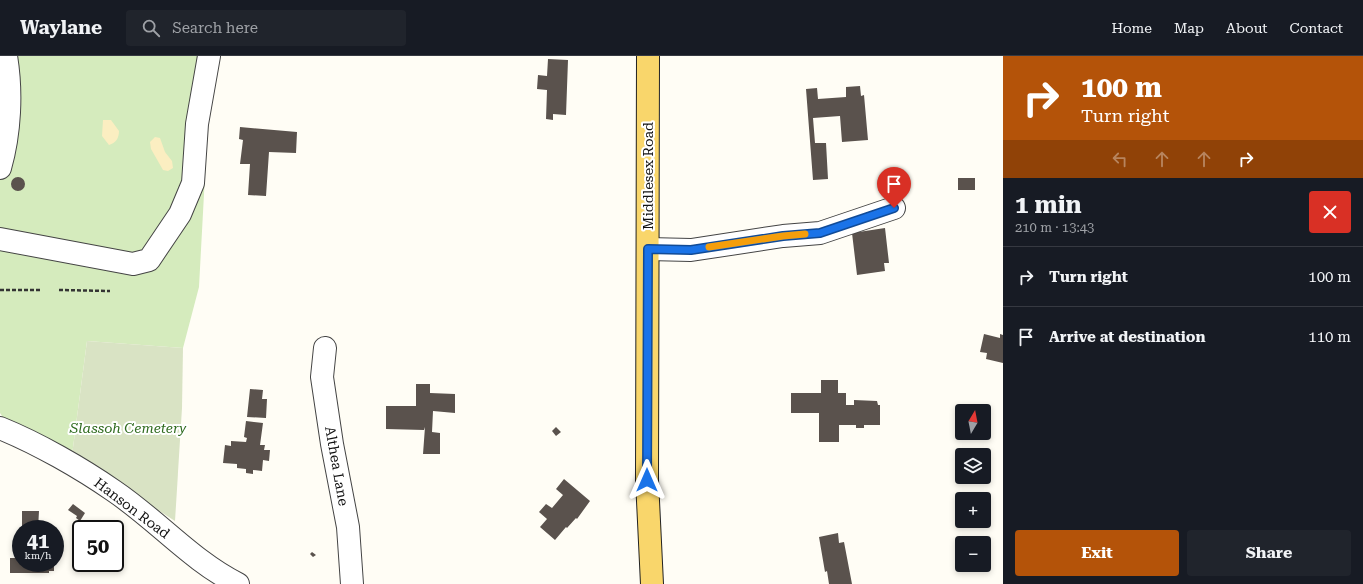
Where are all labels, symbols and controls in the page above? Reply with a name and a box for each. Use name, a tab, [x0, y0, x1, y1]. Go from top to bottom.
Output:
search box	[126, 10, 406, 46]
text: Waylane	[20, 16, 102, 39]
icon: search	[140, 17, 162, 39]
text: Search here	[172, 19, 258, 37]
text: Home	[1111, 20, 1152, 36]
text: Map	[1174, 20, 1204, 36]
text: About	[1226, 20, 1268, 36]
text: Contact	[1290, 20, 1343, 36]
text: 100 m	[1081, 71, 1162, 104]
icon: right	[1015, 72, 1067, 124]
text: Turn right	[1081, 105, 1169, 126]
street label: Middlesex Road	[640, 122, 656, 230]
icon: left	[1109, 148, 1131, 170]
icon: ahead	[1151, 148, 1173, 170]
icon: ahead	[1193, 148, 1215, 170]
icon: right	[1235, 148, 1257, 170]
pin	[877, 167, 911, 208]
icon: arrive	[883, 173, 905, 195]
text: 1 min	[1015, 191, 1082, 219]
button: close	[1309, 191, 1351, 233]
text: 210 m · 13:43	[1015, 220, 1094, 235]
icon: right	[1015, 266, 1037, 288]
text: Turn right	[1049, 268, 1128, 286]
text: 100 m	[1308, 268, 1351, 286]
icon: arrive	[1015, 326, 1037, 348]
text: Arrive at destination	[1049, 328, 1205, 346]
text: 110 m	[1308, 328, 1351, 346]
north arrow	[955, 404, 991, 440]
map controls	[955, 404, 991, 572]
park label: Slassoh Cemetery	[69, 420, 187, 436]
street label: Althea Lane	[322, 425, 352, 507]
button: layers	[955, 448, 991, 484]
position arrow	[626, 459, 668, 501]
street label: Hanson Road	[91, 474, 173, 542]
button: +	[955, 492, 991, 528]
speed limit sign: 50	[72, 520, 124, 572]
text: 41	[27, 529, 49, 553]
button: Exit	[1015, 530, 1179, 576]
button: Share	[1187, 530, 1351, 576]
button: −	[955, 536, 991, 572]
text: km/h	[25, 550, 51, 561]

